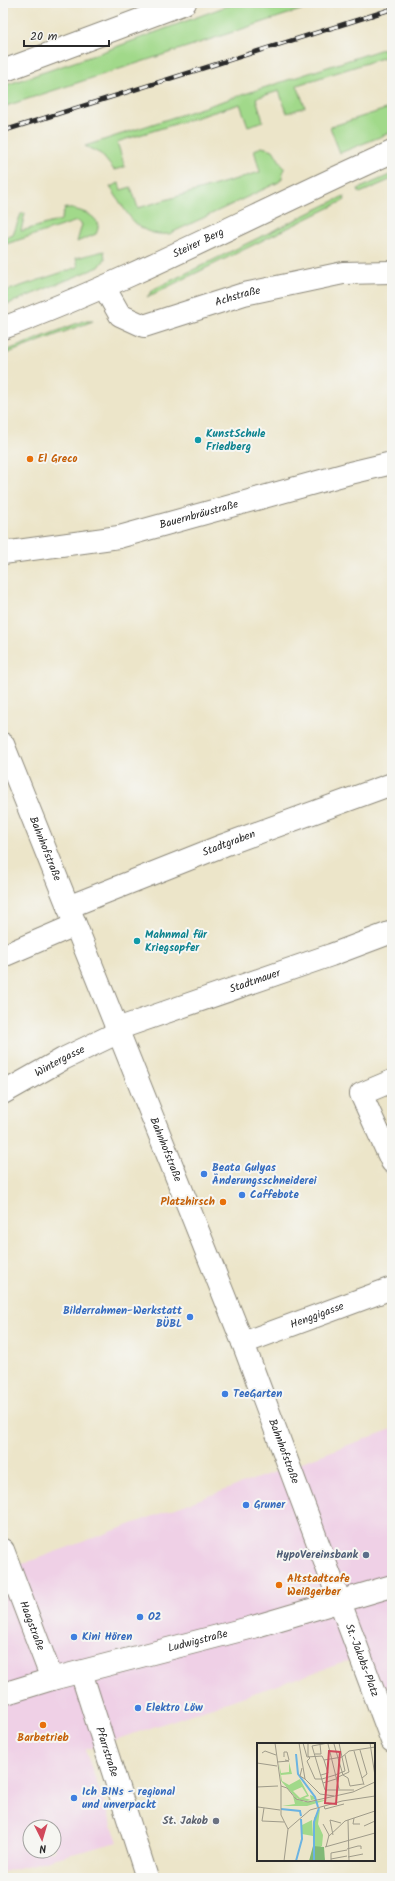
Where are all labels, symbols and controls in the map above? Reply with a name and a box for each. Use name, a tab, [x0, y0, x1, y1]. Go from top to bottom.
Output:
scale bar	[24, 22, 109, 48]
text: 20 m	[30, 27, 58, 46]
street label: Steirer Berg	[170, 223, 227, 263]
street label: Achstraße	[213, 282, 262, 312]
place label: KunstSchule Friedberg	[206, 425, 266, 456]
marker: KunstSchule Friedberg	[193, 435, 203, 445]
place label: El Greco	[38, 450, 78, 468]
marker: El Greco	[25, 454, 35, 464]
street label: Bauernbräustraße	[157, 495, 240, 534]
street label: Bahnhofstraße	[24, 814, 66, 884]
street label: Stadtgraben	[200, 825, 258, 862]
place label: Mahnmal für Kriegsopfer	[145, 926, 208, 957]
marker: Mahnmal für Kriegsopfer	[132, 936, 142, 946]
street label: Stadtmauer	[227, 964, 284, 998]
street label: Wintergasse	[31, 1041, 88, 1082]
street label: Bahnhofstraße	[144, 1115, 187, 1185]
place label: Beata Gulyas Änderungsschneiderei	[212, 1159, 318, 1190]
marker: Beata Gulyas Änderungsschneiderei	[199, 1169, 209, 1179]
place label: Caffebote	[250, 1186, 300, 1204]
marker: Caffebote	[237, 1190, 247, 1200]
place label: Platzhirsch	[160, 1193, 215, 1211]
marker: Platzhirsch	[218, 1197, 228, 1207]
street label: Henggigasse	[288, 1297, 347, 1334]
place label: Bilderrahmen-Werkstatt BÜBL	[63, 1302, 183, 1333]
marker: Bilderrahmen-Werkstatt BÜBL	[185, 1312, 195, 1322]
place label: TeeGarten	[233, 1385, 282, 1403]
marker: TeeGarten	[220, 1389, 230, 1399]
street label: Bahnhofstraße	[263, 1416, 304, 1486]
place label: Gruner	[254, 1496, 286, 1514]
marker: Gruner	[241, 1500, 251, 1510]
place label: HypoVereinsbank	[276, 1546, 359, 1564]
marker: HypoVereinsbank	[361, 1550, 371, 1560]
place label: Altstadtcafe Weißgerber	[287, 1570, 350, 1601]
marker: Altstadtcafe Weißgerber	[274, 1580, 284, 1590]
street label: Haagstraße	[14, 1598, 49, 1653]
place label: O2	[148, 1608, 161, 1626]
marker: O2	[135, 1612, 145, 1622]
street label: St.-Jakobs-Platz	[340, 1621, 384, 1699]
street label: Ludwigstraße	[166, 1625, 230, 1658]
place label: Kini Hören	[82, 1628, 132, 1646]
marker: Kini Hören	[69, 1632, 79, 1642]
place label: Elektro Löw	[146, 1699, 203, 1717]
marker: Elektro Löw	[133, 1703, 143, 1713]
marker: Barbetrieb	[38, 1720, 48, 1730]
street label: Pfarrstraße	[90, 1725, 123, 1779]
place label: Barbetrieb	[17, 1729, 69, 1747]
inset map	[257, 1743, 375, 1861]
place label: Ich BINs - regional und unverpackt	[82, 1783, 175, 1814]
marker: Ich BINs - regional und unverpackt	[69, 1793, 79, 1803]
place label: St. Jakob	[162, 1812, 208, 1830]
marker: St. Jakob	[211, 1816, 221, 1826]
north arrow	[22, 1819, 62, 1859]
text: N	[38, 1839, 47, 1857]

